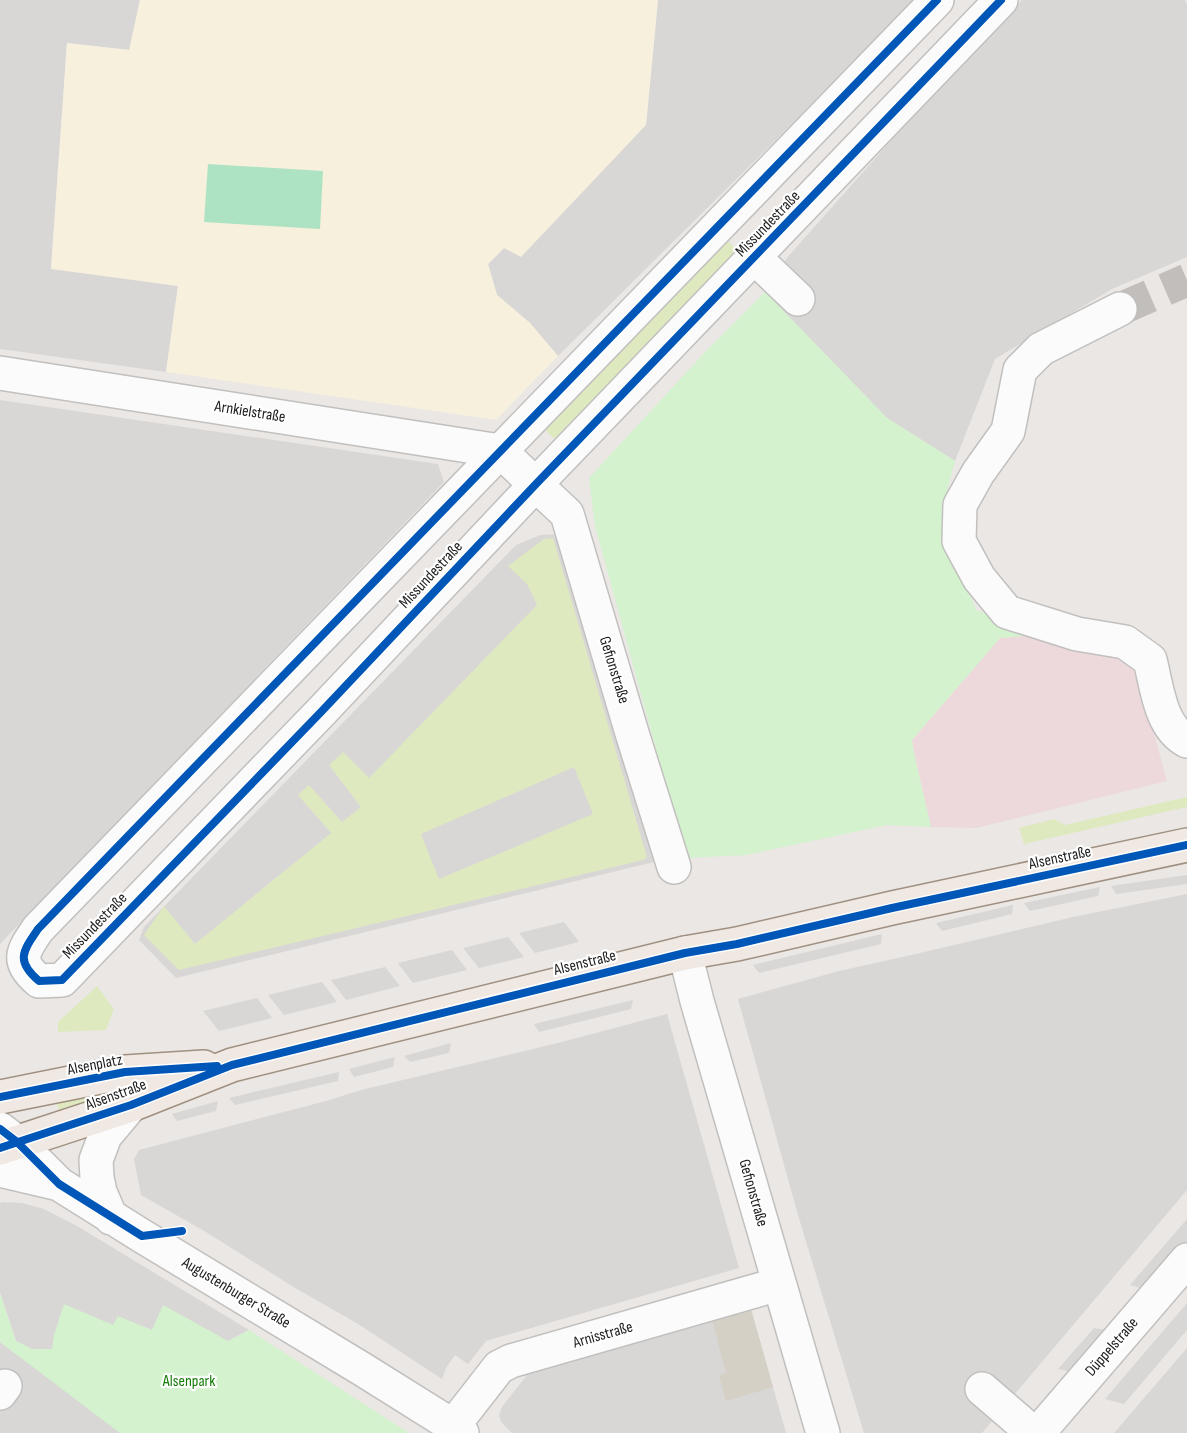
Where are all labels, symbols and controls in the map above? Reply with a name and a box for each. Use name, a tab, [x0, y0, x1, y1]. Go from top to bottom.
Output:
street label: Missundestraße	[732, 187, 804, 261]
street label: Arnkielstraße	[212, 397, 287, 427]
street label: Missundestraße	[395, 538, 467, 612]
street label: Gefionstraße	[595, 634, 633, 706]
street label: Alsenstraße	[1026, 842, 1093, 874]
street label: Missundestraße	[59, 889, 131, 963]
street label: Alsenstraße	[551, 946, 618, 980]
street label: Alsenplatz	[65, 1050, 124, 1080]
street label: Alsenstraße	[82, 1075, 149, 1115]
street label: Gefionstraße	[734, 1157, 772, 1229]
street label: Augustenburger Straße	[177, 1253, 294, 1333]
street label: Düppelstraße	[1081, 1314, 1143, 1380]
street label: Arnisstraße	[570, 1317, 635, 1353]
park label: Alsenpark	[162, 1372, 215, 1391]

